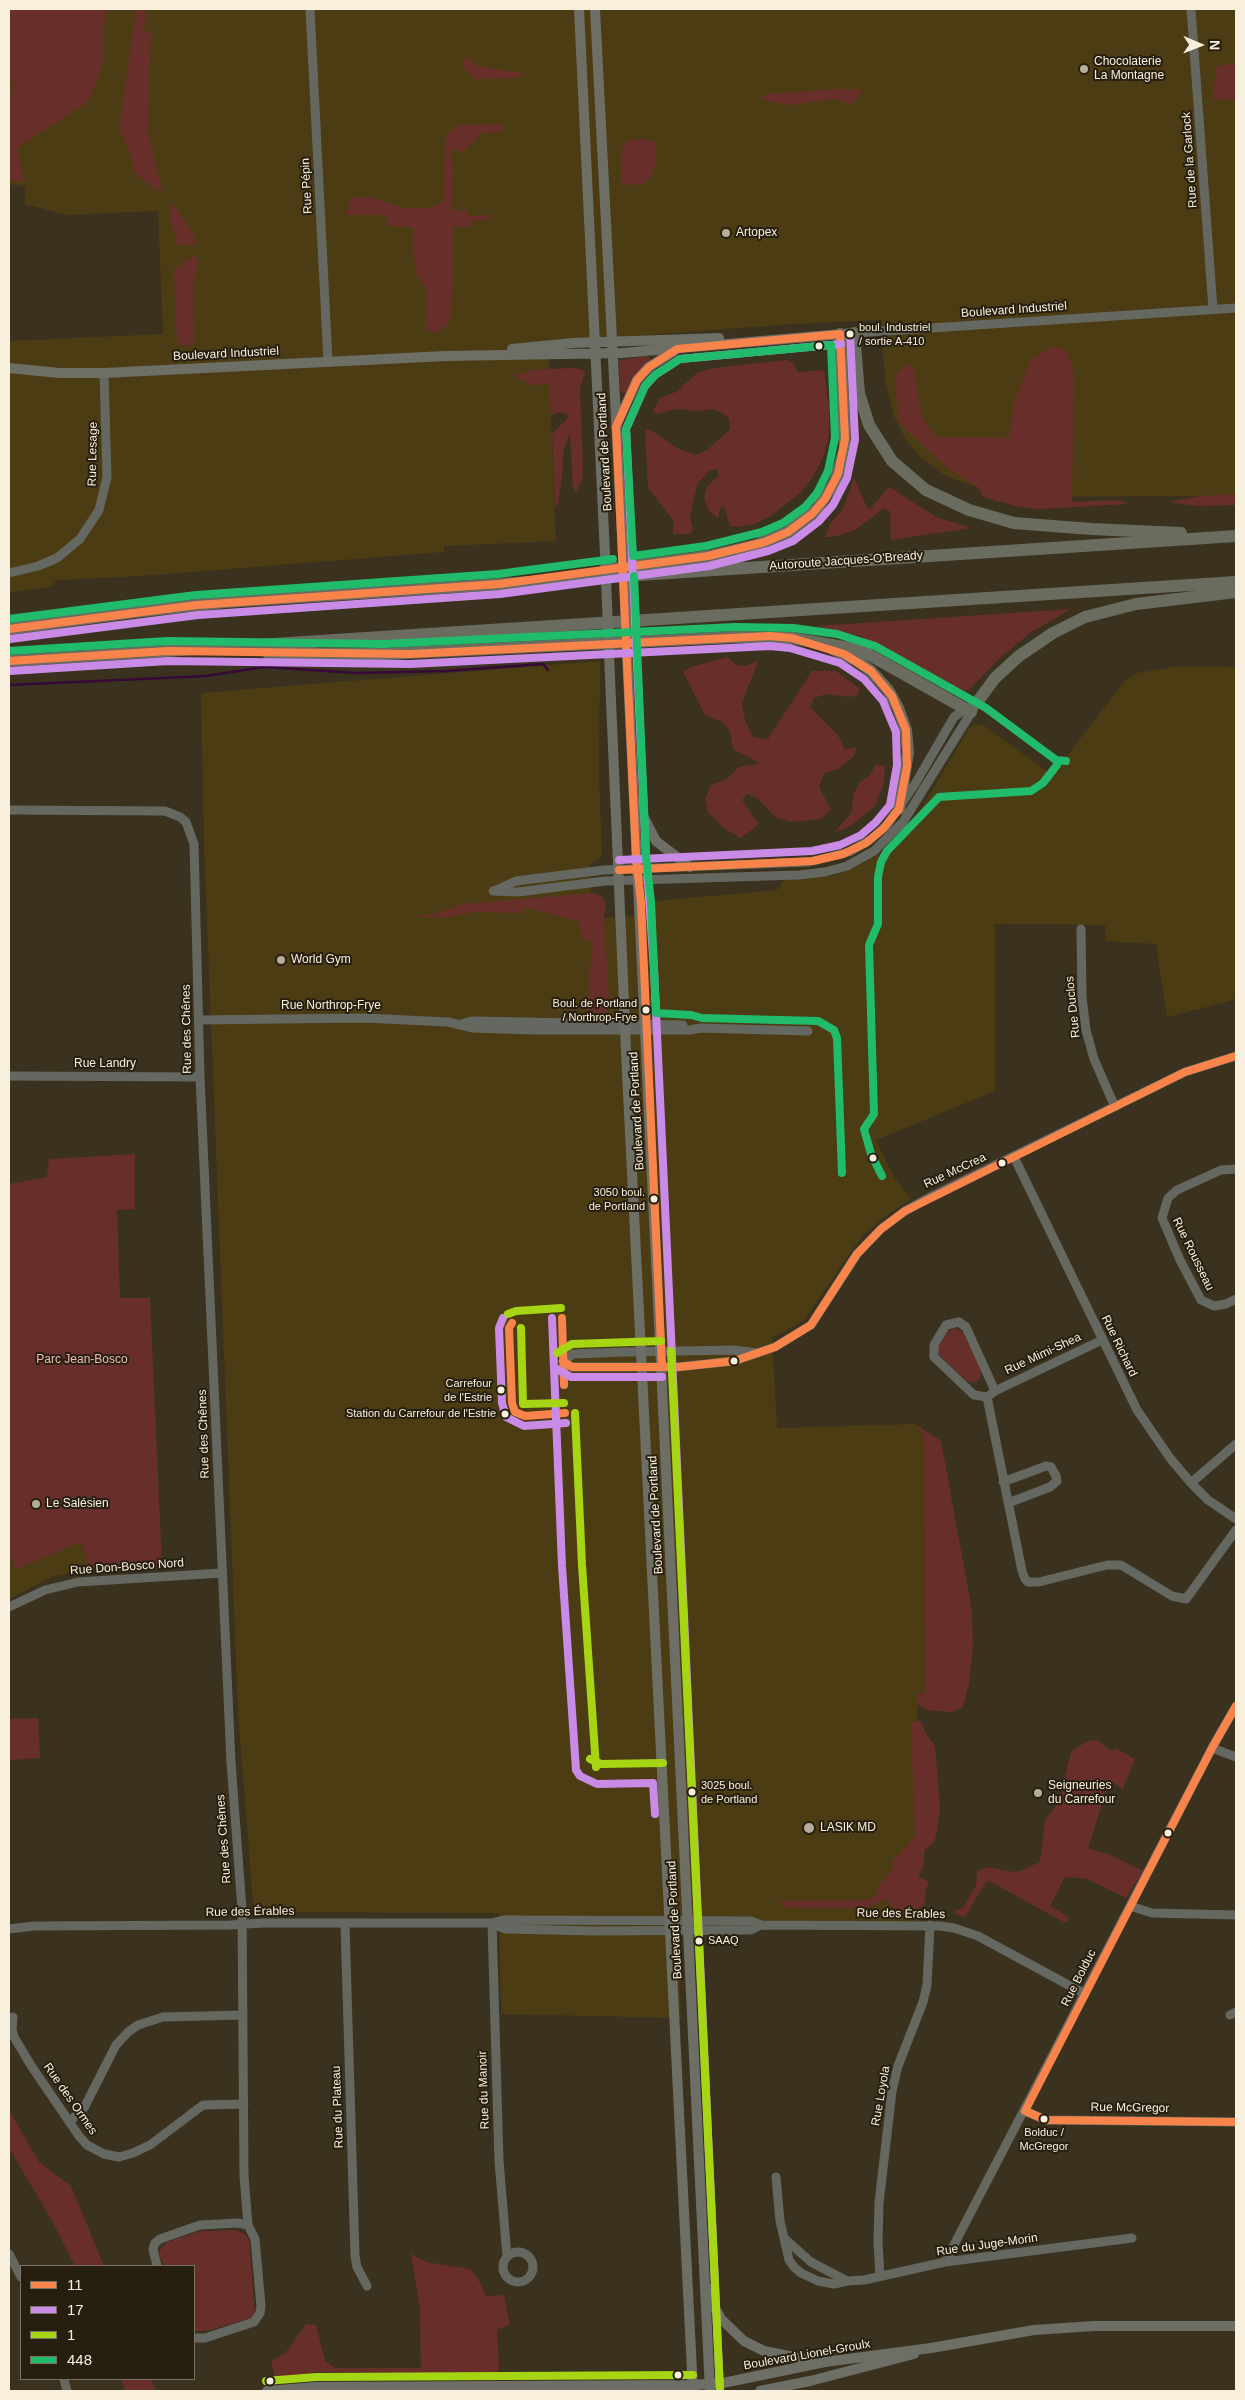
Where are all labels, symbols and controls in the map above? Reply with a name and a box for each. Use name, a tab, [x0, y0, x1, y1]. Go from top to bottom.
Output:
north arrow	[1175, 20, 1225, 70]
text: N	[1207, 40, 1223, 50]
place label: Chocolaterie La Montagne	[1094, 55, 1164, 83]
marker: Chocolaterie La Montagne	[1078, 63, 1090, 75]
street label: Rue de la Garlock	[1179, 112, 1201, 208]
street label: Rue Pépin	[298, 158, 316, 214]
place label: Artopex	[736, 226, 777, 240]
marker: Artopex	[720, 227, 732, 239]
street label: Boulevard Industriel	[961, 299, 1067, 321]
place label: boul. Industriel / sortie A-410	[859, 321, 931, 347]
marker: boul. Industriel / sortie A-410	[845, 329, 855, 339]
unlabelled marker	[814, 341, 824, 351]
street label: Boulevard Industriel	[173, 344, 279, 364]
street label: Boulevard de Portland	[595, 392, 615, 512]
street label: Rue Lesage	[85, 422, 101, 486]
street label: Autoroute Jacques-O'Bready	[769, 548, 923, 574]
place label: World Gym	[291, 953, 351, 967]
marker: World Gym	[275, 954, 287, 966]
street label: Rue Duclos	[1063, 975, 1083, 1039]
street label: Rue des Chênes	[179, 984, 195, 1074]
place label: Boul. de Portland / Northrop-Frye	[553, 997, 637, 1023]
street label: Rue Northrop-Frye	[281, 999, 381, 1013]
marker: Boul. de Portland / Northrop-Frye	[641, 1005, 651, 1015]
street label: Boulevard de Portland	[627, 1051, 647, 1171]
street label: Rue Landry	[74, 1057, 136, 1071]
street label: Rue McCrea	[921, 1150, 989, 1192]
unlabelled marker	[868, 1153, 878, 1163]
unlabelled marker	[997, 1158, 1007, 1168]
place label: 3050 boul. de Portland	[589, 1186, 645, 1212]
marker: 3050 boul. de Portland	[649, 1194, 659, 1204]
street label: Rue Rousseau	[1169, 1215, 1217, 1293]
street label: Rue Richard	[1098, 1313, 1140, 1379]
street label: Rue Mimi-Shea	[1002, 1330, 1084, 1378]
park label: Parc Jean-Bosco	[36, 1353, 128, 1367]
unlabelled marker	[729, 1356, 739, 1366]
place label: Carrefour de l'Estrie	[444, 1377, 492, 1403]
marker: Carrefour de l'Estrie	[496, 1385, 506, 1395]
street label: Rue des Chênes	[195, 1389, 213, 1479]
place label: Station du Carrefour de l'Estrie	[346, 1407, 496, 1421]
marker: Station du Carrefour de l'Estrie	[500, 1409, 510, 1419]
street label: Boulevard de Portland	[646, 1455, 666, 1575]
place label: Le Salésien	[46, 1497, 109, 1511]
marker: Le Salésien	[30, 1498, 42, 1510]
street label: Rue Don-Bosco Nord	[70, 1556, 184, 1578]
place label: 3025 boul. de Portland	[701, 1779, 757, 1805]
place label: Seigneuries du Carrefour	[1048, 1779, 1115, 1807]
marker: 3025 boul. de Portland	[687, 1787, 697, 1797]
marker: Seigneuries du Carrefour	[1032, 1787, 1044, 1799]
street label: Rue des Chênes	[214, 1794, 234, 1884]
marker: LASIK MD	[802, 1821, 816, 1835]
place label: LASIK MD	[820, 1821, 876, 1835]
unlabelled marker	[1163, 1828, 1173, 1838]
street label: Boulevard de Portland	[665, 1860, 685, 1980]
street label: Rue des Érables	[206, 1904, 294, 1920]
street label: Rue des Érables	[857, 1906, 945, 1922]
place label: SAAQ	[708, 1934, 739, 1948]
marker: SAAQ	[694, 1936, 704, 1946]
street label: Rue Bolduc	[1059, 1947, 1099, 2009]
street label: Rue du Manoir	[475, 2050, 493, 2130]
street label: Rue des Ormes	[40, 2060, 100, 2138]
street label: Rue du Plateau	[329, 2065, 347, 2149]
street label: Rue Loyola	[869, 2065, 893, 2127]
street label: Rue McGregor	[1091, 2100, 1169, 2116]
marker: Bolduc / McGregor	[1039, 2114, 1049, 2124]
place label: Bolduc / McGregor	[1020, 2126, 1068, 2152]
street label: Rue du Juge-Morin	[935, 2231, 1039, 2259]
legend	[20, 2265, 195, 2380]
text: 11	[67, 2276, 83, 2293]
text: 17	[67, 2301, 84, 2318]
text: 1	[67, 2326, 75, 2343]
street label: Boulevard Lionel-Groulx	[742, 2337, 872, 2373]
text: 448	[67, 2351, 92, 2368]
unlabelled marker	[673, 2370, 683, 2380]
unlabelled marker	[265, 2376, 275, 2386]

